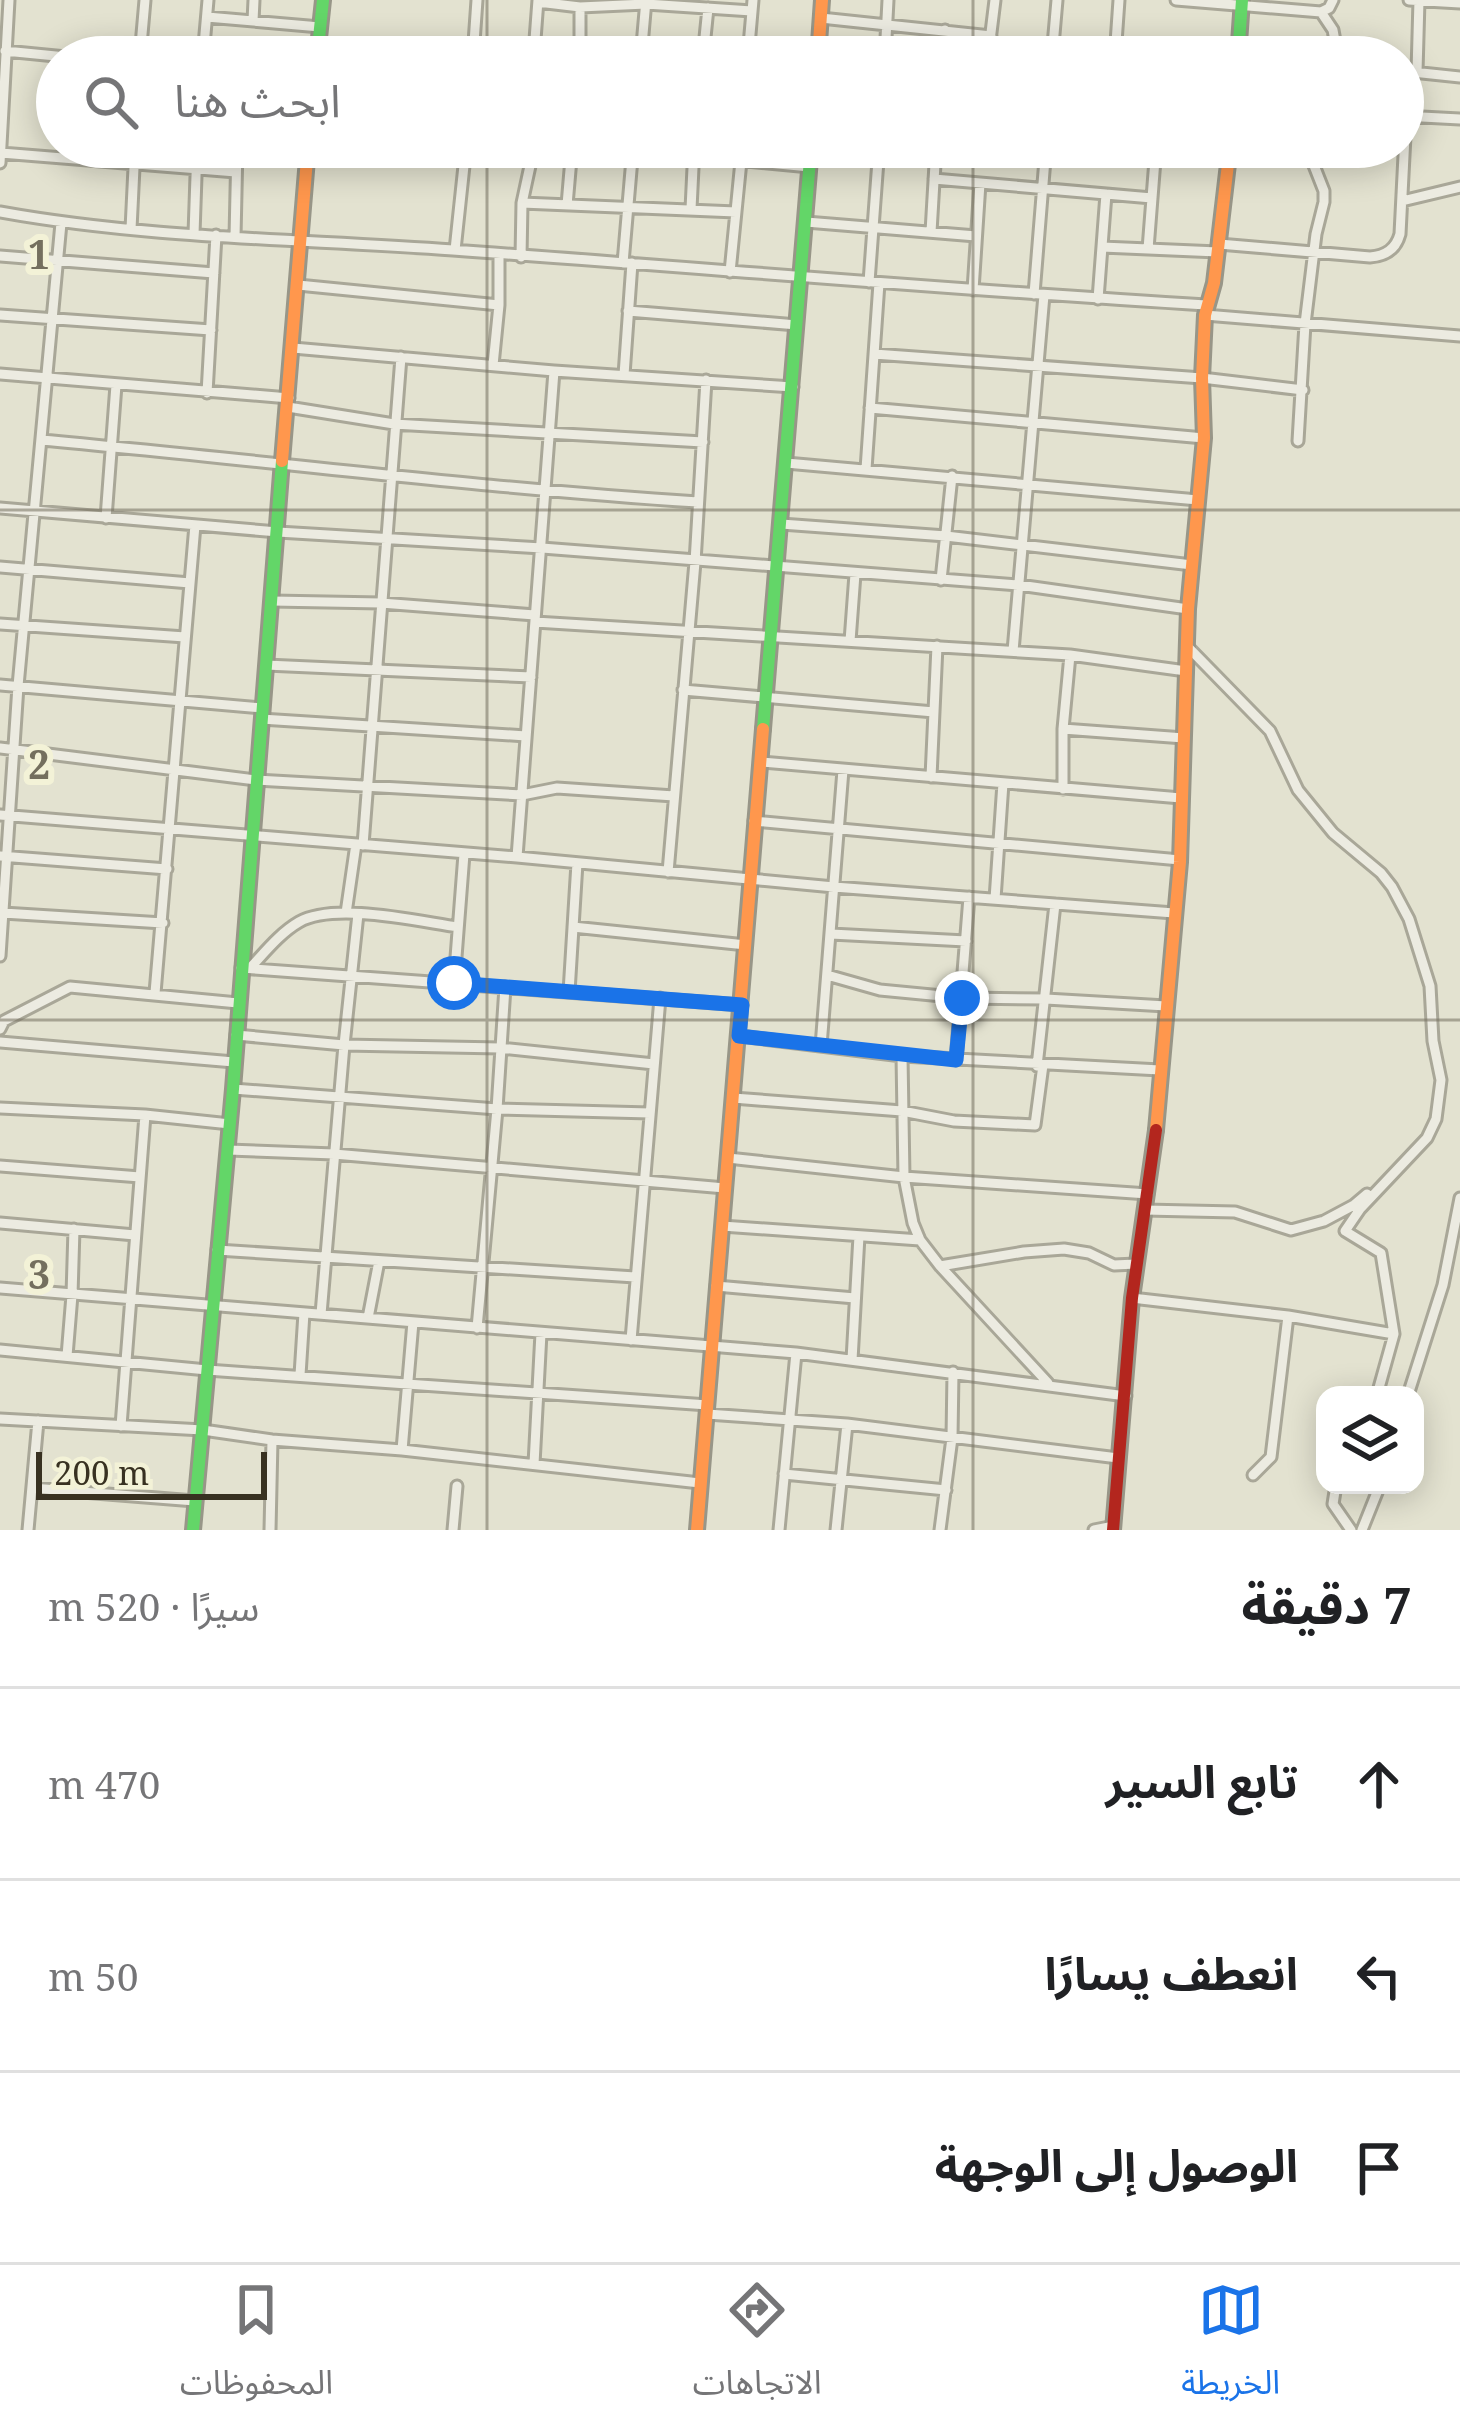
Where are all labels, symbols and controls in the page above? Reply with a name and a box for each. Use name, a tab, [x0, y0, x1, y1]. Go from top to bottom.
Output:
search box	[36, 36, 1424, 168]
icon: search	[78, 69, 144, 135]
text: ابحث هنا	[174, 69, 341, 130]
text: 1	[28, 227, 50, 280]
text: 2	[28, 737, 50, 790]
route start	[427, 956, 481, 1010]
route end	[935, 971, 989, 1025]
text: 3	[28, 1247, 50, 1300]
map controls	[1316, 1386, 1424, 1494]
button: layers	[1316, 1386, 1424, 1494]
scale bar	[36, 1446, 267, 1499]
text: 200 m	[54, 1450, 149, 1495]
text: 7 دقيقة	[1242, 1569, 1412, 1639]
text: سيرًا · 520 m	[48, 1579, 259, 1632]
text: تابع السير	[1106, 1750, 1298, 1811]
icon: ahead	[1346, 1751, 1412, 1817]
text: 470 m	[48, 1757, 160, 1810]
text: انعطف يسارًا	[1045, 1942, 1298, 2003]
icon: left	[1346, 1943, 1412, 2009]
text: 50 m	[48, 1949, 139, 2002]
text: الوصول إلى الوجهة	[935, 2134, 1298, 2195]
icon: arrive	[1346, 2135, 1412, 2201]
tab: المحفوظات	[180, 2277, 333, 2418]
tab: الاتجاهات	[693, 2277, 822, 2418]
tab: الخريطة	[1181, 2277, 1280, 2418]

